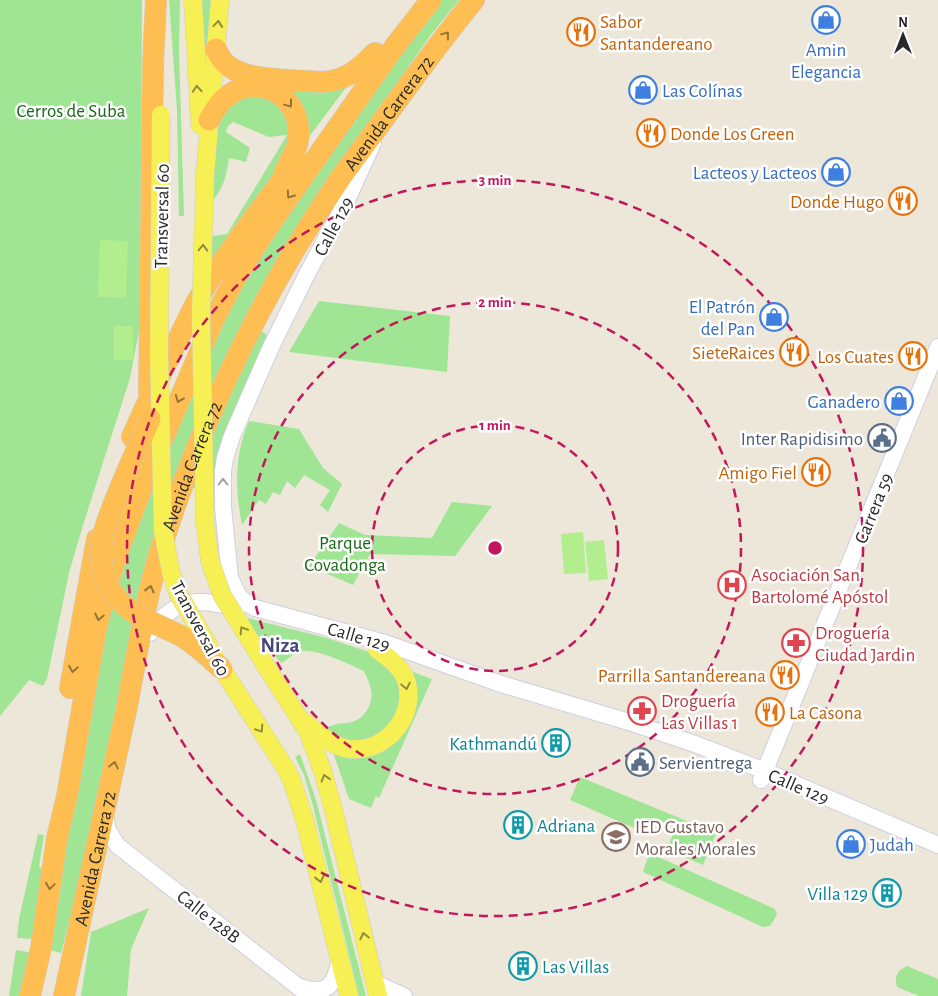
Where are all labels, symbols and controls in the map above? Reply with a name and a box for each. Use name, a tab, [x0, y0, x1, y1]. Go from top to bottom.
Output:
shop icon: Amin Elegancia	[811, 5, 841, 35]
north arrow	[878, 10, 928, 60]
place label: Sabor Santandereano	[600, 13, 713, 54]
text: N	[898, 16, 908, 30]
restaurant icon: Sabor Santandereano	[566, 17, 596, 47]
one-way arrow	[212, 20, 223, 28]
one-way arrow	[440, 32, 448, 41]
place label: Amin Elegancia	[791, 41, 861, 82]
street label: Avenida Carrera 72	[341, 52, 438, 175]
shop icon: Las Colínas	[628, 75, 658, 105]
place label: Las Colínas	[662, 82, 743, 101]
one-way arrow	[192, 85, 203, 93]
one-way arrow	[284, 98, 292, 107]
park label: Cerros de Suba	[17, 102, 126, 121]
restaurant icon: Donde Los Green	[636, 118, 666, 148]
place label: Donde Los Green	[670, 125, 795, 144]
shop icon: Lacteos y Lacteos	[821, 157, 851, 187]
street label: Transversal 60	[152, 164, 173, 269]
place label: Lacteos y Lacteos	[693, 164, 817, 183]
text: 3 min	[479, 173, 511, 188]
restaurant icon: Donde Hugo	[888, 186, 918, 216]
one-way arrow	[287, 190, 296, 199]
place label: Donde Hugo	[790, 193, 884, 212]
street label: Calle 129	[311, 194, 358, 259]
one-way arrow	[198, 244, 209, 252]
text: 2 min	[478, 295, 512, 310]
place label: El Patrón del Pan	[689, 298, 755, 339]
shop icon: El Patrón del Pan	[759, 302, 789, 332]
restaurant icon: SieteRaices	[779, 337, 809, 367]
restaurant icon: Los Cuates	[898, 341, 928, 371]
place label: SieteRaices	[692, 344, 775, 363]
place label: Los Cuates	[817, 348, 894, 367]
shop icon: Ganadero	[884, 386, 914, 416]
place label: Ganadero	[808, 393, 880, 412]
one-way arrow	[175, 394, 185, 403]
street label: Avenida Carrera 72	[159, 398, 226, 534]
text: 1 min	[479, 418, 511, 433]
public building icon: Inter Rapidisimo	[867, 423, 897, 453]
place label: Inter Rapidisimo	[741, 430, 863, 449]
restaurant icon: Amigo Fiel	[801, 457, 831, 487]
place label: Amigo Fiel	[718, 464, 797, 483]
street label: Carrera 59	[852, 471, 897, 547]
one-way arrow	[218, 478, 228, 486]
park label: Parque Covadonga	[304, 534, 386, 575]
centre of rings	[486, 539, 504, 557]
place label: Asociación San Bartolomé Apóstol	[751, 566, 888, 607]
hospital icon: Asociación San Bartolomé Apóstol	[717, 570, 747, 600]
street label: Transversal 60	[167, 578, 233, 679]
one-way arrow	[144, 585, 155, 594]
one-way arrow	[94, 613, 105, 622]
street label: Calle 129	[325, 619, 392, 655]
place label: Droguería Ciudad Jardin	[815, 624, 915, 665]
one-way arrow	[239, 627, 249, 636]
pharmacy icon: Droguería Ciudad Jardin	[781, 628, 811, 658]
district label: Niza	[260, 635, 300, 656]
restaurant icon: Parrilla Santandereana	[770, 660, 800, 690]
one-way arrow	[69, 665, 79, 674]
place label: Parrilla Santandereana	[598, 667, 766, 686]
one-way arrow	[401, 681, 411, 690]
place label: Droguería Las Villas 1	[661, 692, 738, 733]
pharmacy icon: Droguería Las Villas 1	[627, 696, 657, 726]
restaurant icon: La Casona	[755, 697, 785, 727]
place label: La Casona	[789, 704, 862, 723]
one-way arrow	[254, 724, 264, 733]
building icon: Kathmandú	[541, 728, 571, 758]
place label: Kathmandú	[449, 735, 537, 754]
public building icon: Servientrega	[625, 747, 655, 777]
place label: Servientrega	[659, 754, 753, 773]
one-way arrow	[108, 761, 119, 770]
street label: Calle 129	[765, 766, 832, 809]
one-way arrow	[320, 774, 330, 783]
street label: Avenida Carrera 72	[72, 789, 120, 928]
building icon: Adriana	[503, 810, 533, 840]
place label: Adriana	[537, 817, 596, 836]
place label: IED Gustavo Morales Morales	[635, 818, 756, 859]
school or university icon: IED Gustavo Morales Morales	[601, 822, 631, 852]
shop icon: Judah	[836, 829, 866, 859]
place label: Judah	[870, 836, 914, 855]
one-way arrow	[314, 874, 324, 882]
building icon: Villa 129	[872, 878, 902, 908]
one-way arrow	[45, 882, 56, 890]
place label: Villa 129	[807, 885, 868, 904]
street label: Calle 128B	[173, 887, 243, 948]
one-way arrow	[359, 931, 370, 940]
building icon: Las Villas	[508, 951, 538, 981]
place label: Las Villas	[542, 958, 609, 977]

